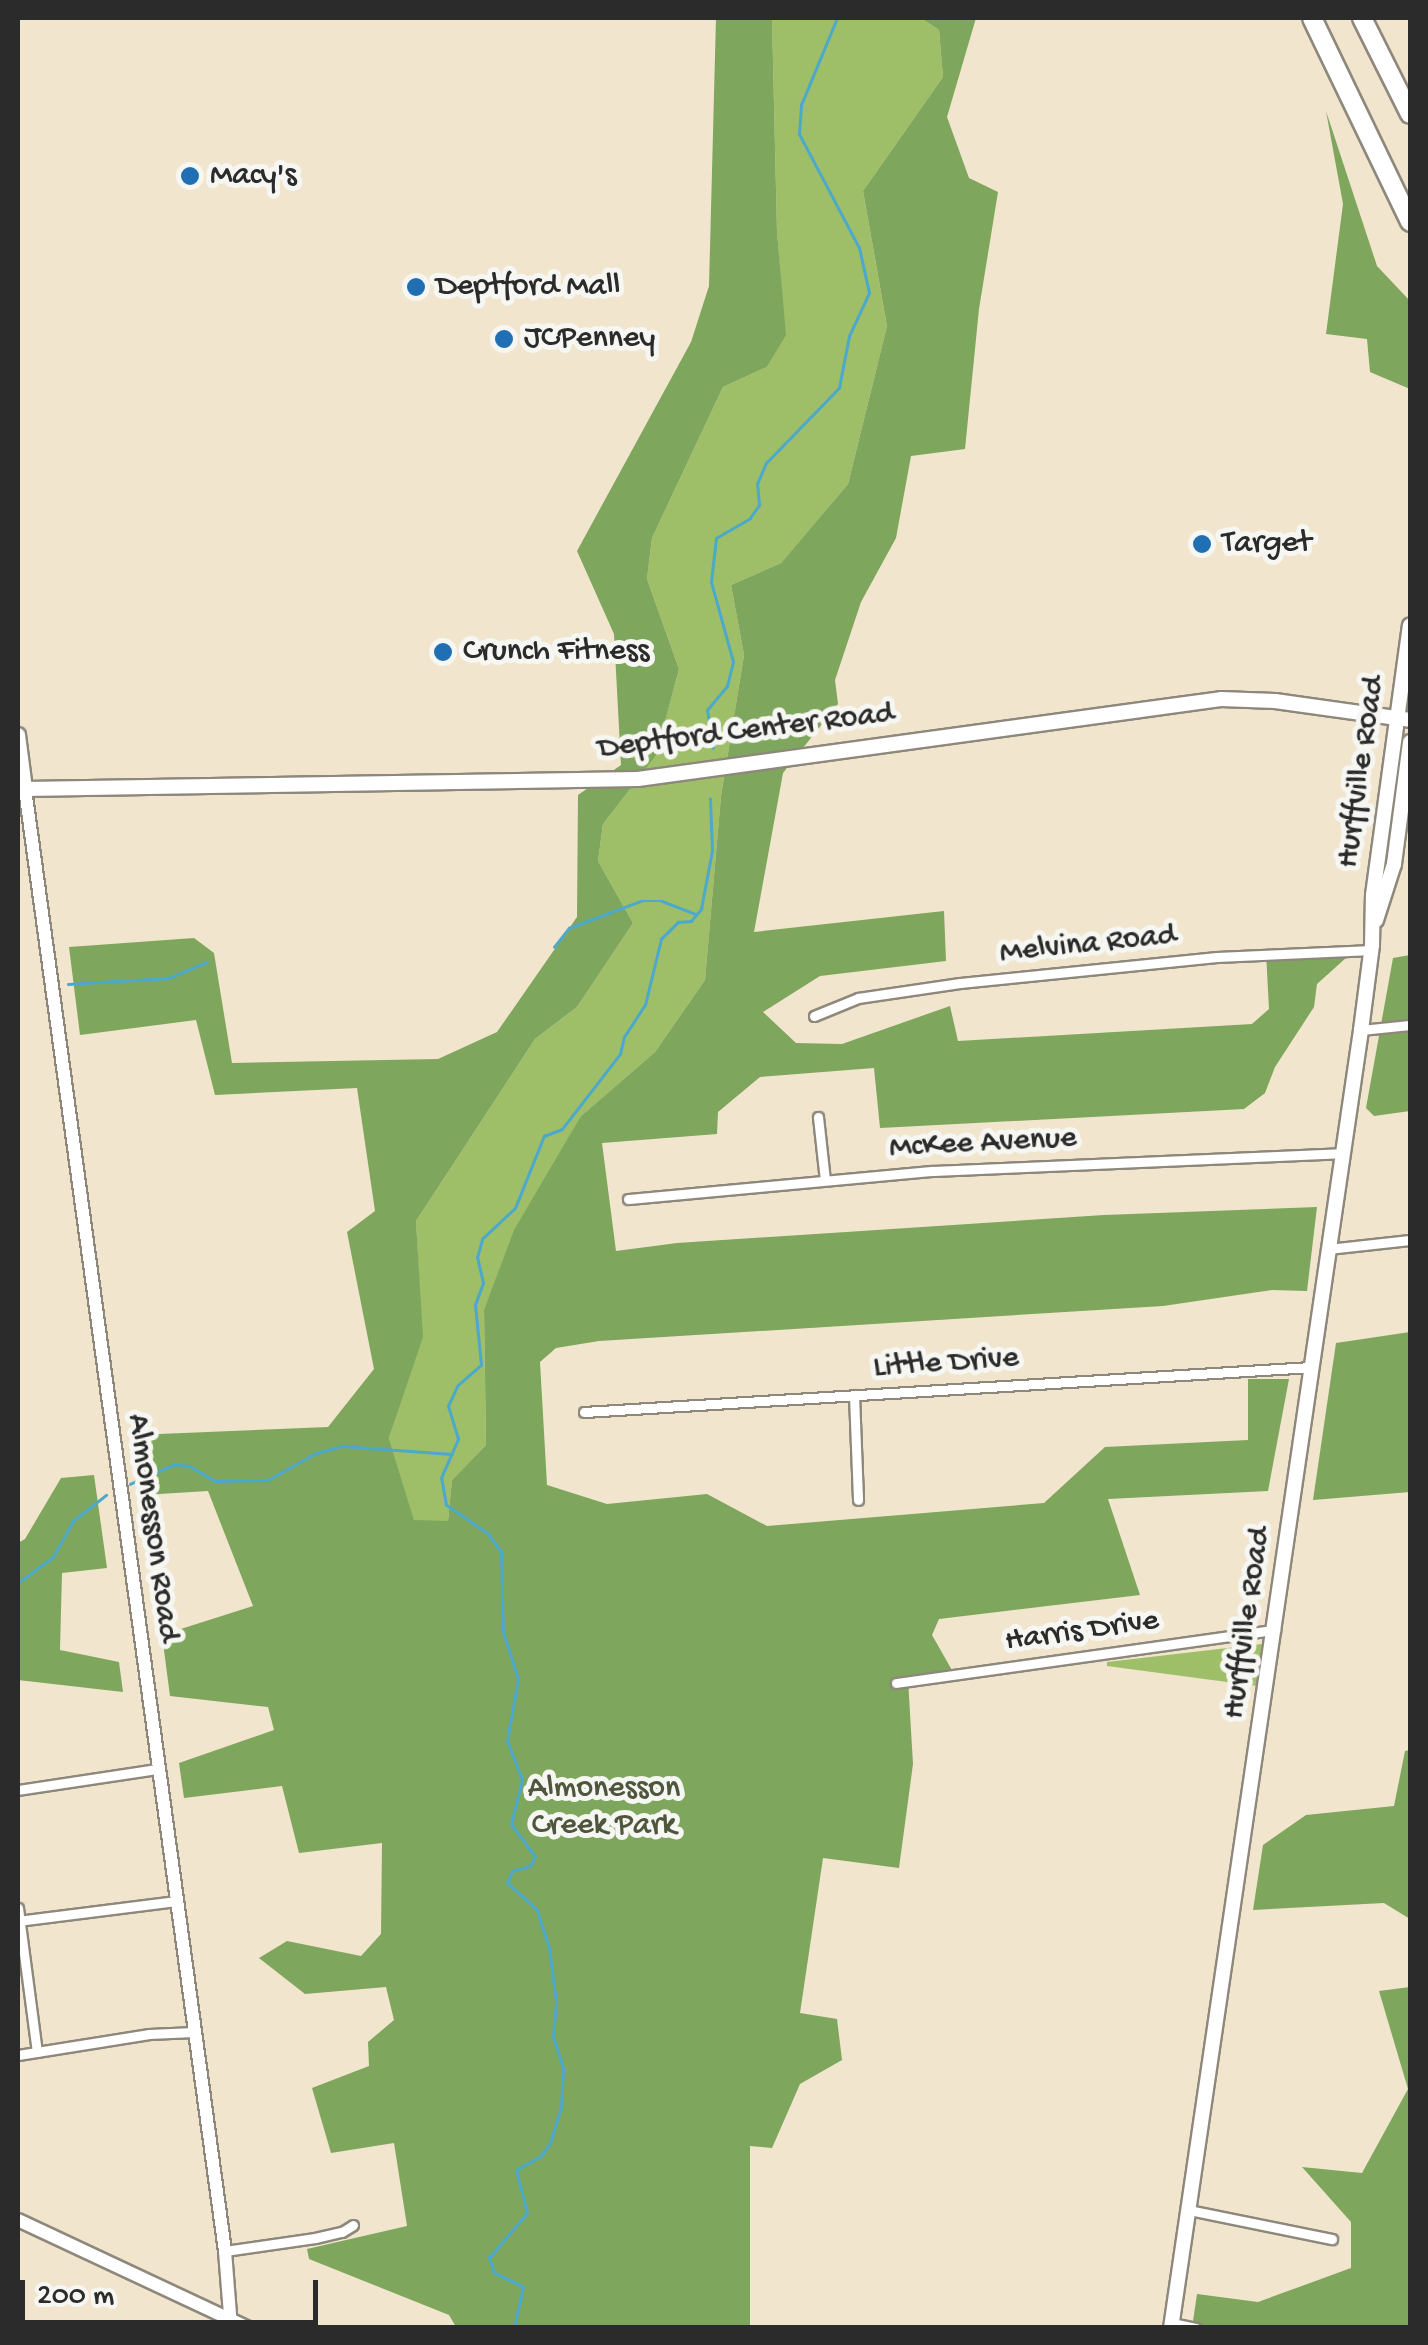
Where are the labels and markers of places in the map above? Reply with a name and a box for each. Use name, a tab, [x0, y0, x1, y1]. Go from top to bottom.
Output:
place label: Macy's	[210, 157, 296, 195]
marker: Macy's	[179, 165, 201, 187]
place label: Deptford Mall	[436, 268, 620, 306]
marker: Deptford Mall	[405, 276, 427, 298]
place label: JCPenney	[524, 320, 655, 358]
marker: JCPenney	[493, 328, 515, 350]
place label: Target	[1222, 525, 1311, 563]
marker: Target	[1191, 533, 1213, 555]
place label: Crunch Fitness	[463, 633, 649, 671]
marker: Crunch Fitness	[432, 641, 454, 663]

